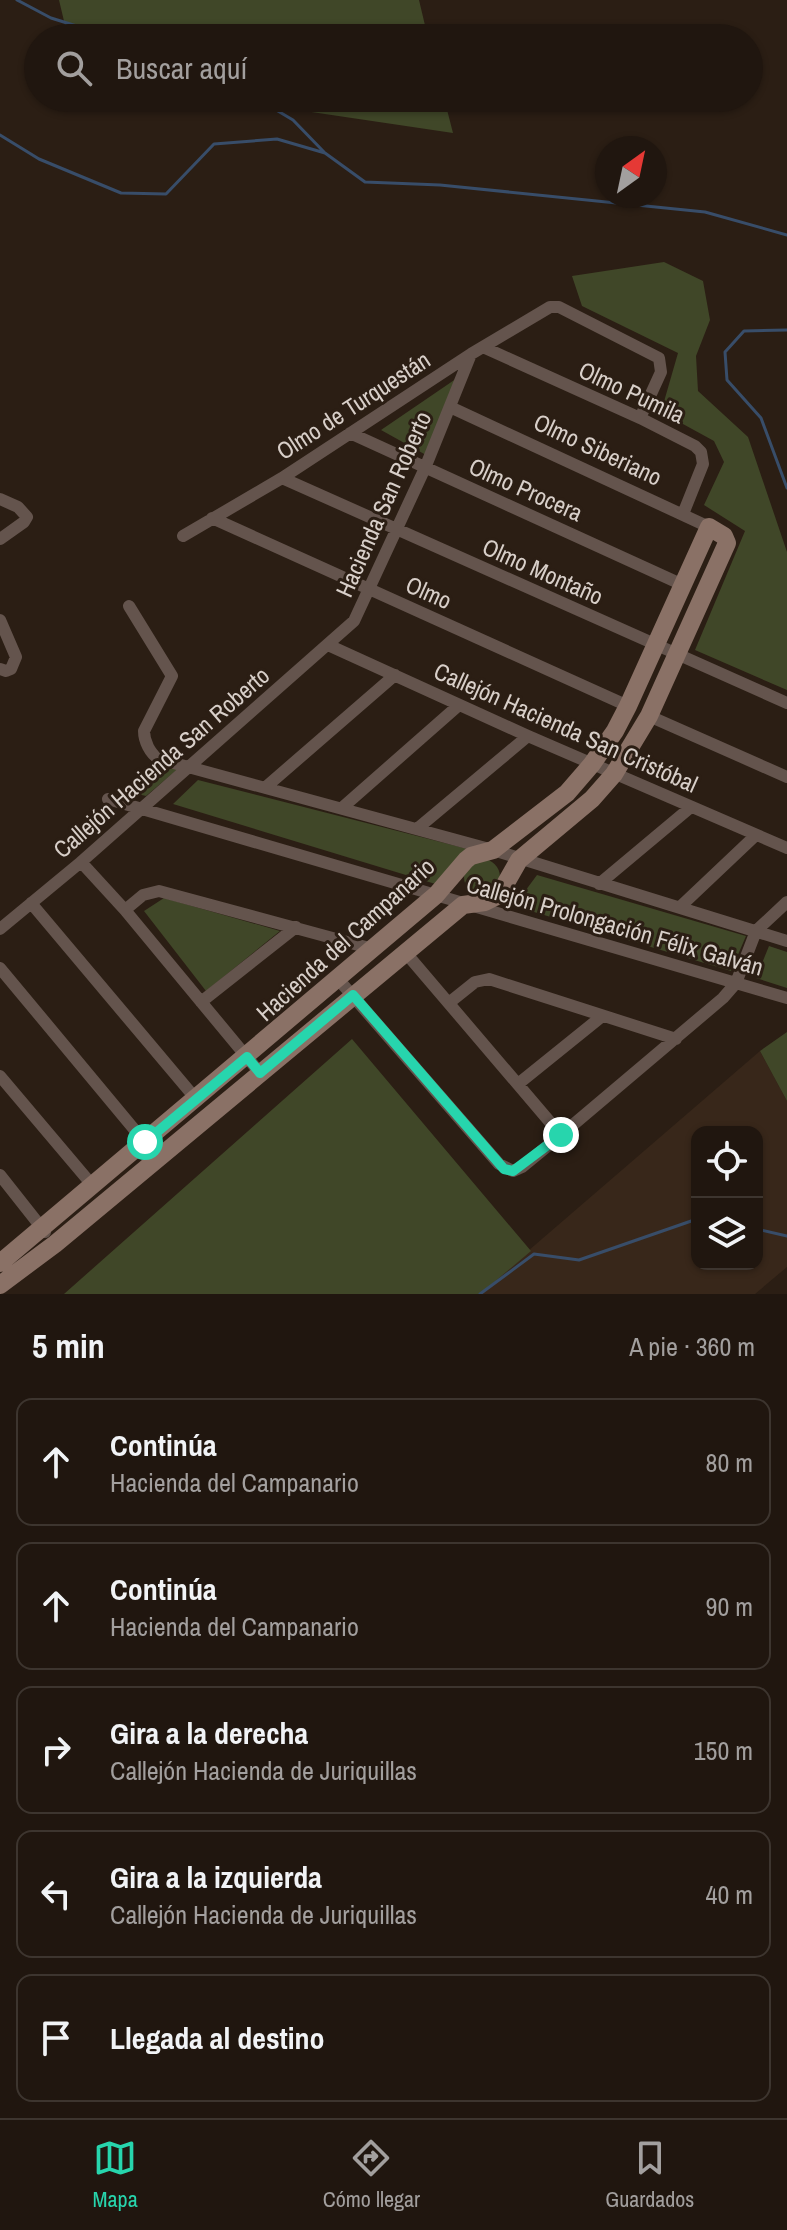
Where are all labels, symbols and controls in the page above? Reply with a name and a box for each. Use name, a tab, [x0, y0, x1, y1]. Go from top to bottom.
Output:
search box	[24, 24, 763, 112]
icon: search	[52, 46, 96, 90]
text: Buscar aquí	[116, 48, 247, 88]
north arrow	[595, 136, 667, 208]
street label: Olmo de Turquestán	[270, 343, 436, 467]
street label: Olmo Pumila	[574, 353, 690, 431]
street label: Olmo Siberiano	[529, 405, 667, 493]
street label: Hacienda San Roberto	[328, 406, 438, 602]
street label: Olmo Procera	[464, 450, 588, 528]
street label: Olmo Montaño	[478, 530, 608, 612]
street label: Olmo	[401, 568, 457, 616]
street label: Callejón Hacienda San Cristóbal	[429, 654, 703, 800]
street label: Callejón Hacienda San Roberto	[46, 659, 276, 865]
street label: Hacienda del Campanario	[249, 850, 441, 1028]
street label: Callejón Prolongación Félix Galván	[463, 867, 767, 983]
route end	[543, 1117, 579, 1153]
route start	[127, 1124, 163, 1160]
map controls	[691, 1126, 763, 1270]
button: locate	[691, 1126, 763, 1198]
button: layers	[691, 1198, 763, 1270]
text: 5 min	[32, 1323, 105, 1369]
text: A pie · 360 m	[629, 1329, 755, 1364]
text: Continúa	[110, 1425, 217, 1465]
icon: ahead	[34, 1440, 78, 1484]
text: 80 m	[706, 1445, 753, 1480]
text: Hacienda del Campanario	[110, 1465, 359, 1500]
text: Continúa	[110, 1569, 217, 1609]
icon: ahead	[34, 1584, 78, 1628]
text: 90 m	[706, 1589, 753, 1624]
text: Hacienda del Campanario	[110, 1609, 359, 1644]
text: Gira a la derecha	[110, 1713, 308, 1753]
icon: right	[34, 1728, 78, 1772]
text: 150 m	[694, 1733, 753, 1768]
text: Callejón Hacienda de Juriquillas	[110, 1753, 417, 1788]
text: Gira a la izquierda	[110, 1857, 322, 1897]
icon: left	[34, 1872, 78, 1916]
text: 40 m	[706, 1877, 753, 1912]
text: Callejón Hacienda de Juriquillas	[110, 1897, 417, 1932]
icon: arrive	[34, 2016, 78, 2060]
text: Llegada al destino	[110, 2018, 325, 2058]
tab: Mapa	[93, 2136, 138, 2214]
tab: Cómo llegar	[323, 2136, 420, 2214]
tab: Guardados	[605, 2136, 694, 2214]

